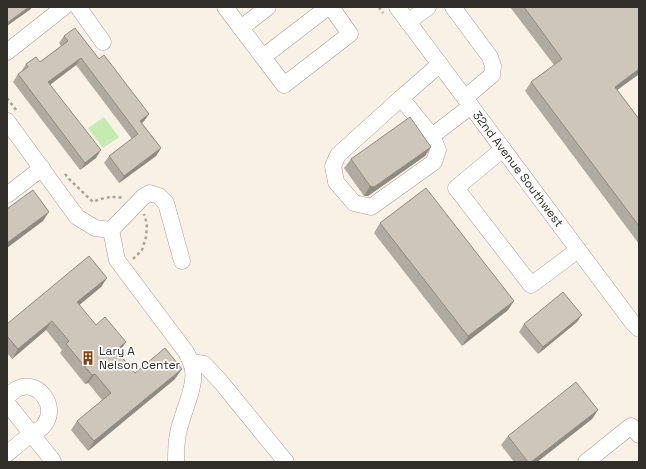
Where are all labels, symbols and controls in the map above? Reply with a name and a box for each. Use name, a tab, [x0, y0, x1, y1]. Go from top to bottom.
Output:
street label: 32nd Avenue Southwest	[469, 108, 567, 230]
place label: Lary A Nelson Center	[99, 343, 181, 373]
building icon: Lary A Nelson Center	[80, 350, 96, 366]

